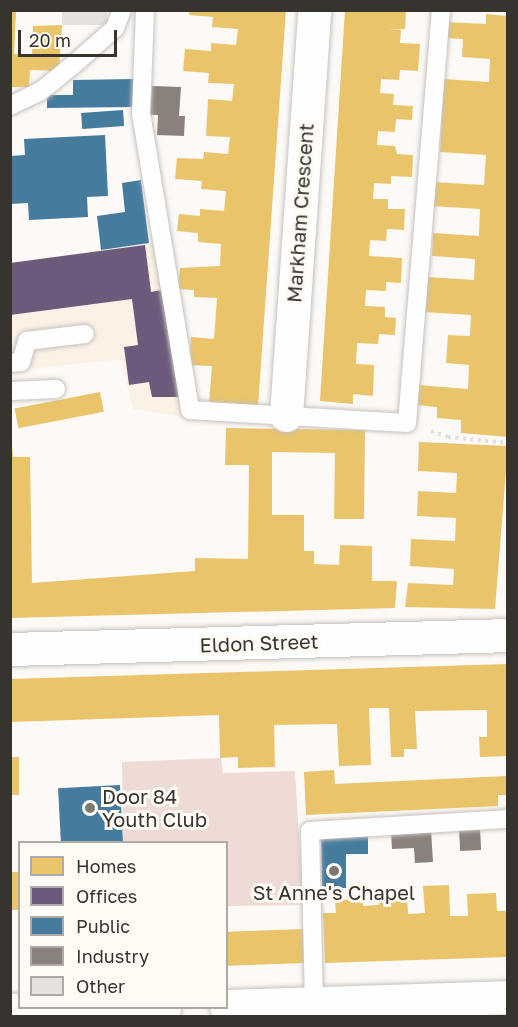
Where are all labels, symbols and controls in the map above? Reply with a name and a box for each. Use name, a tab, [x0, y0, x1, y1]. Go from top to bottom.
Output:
scale bar	[21, 18, 120, 56]
text: 20 m	[29, 29, 71, 51]
street label: Markham Crescent	[282, 122, 318, 304]
street label: Eldon Street	[199, 629, 319, 657]
place label: Door 84 Youth Club	[102, 784, 207, 831]
marker: Door 84 Youth Club	[83, 801, 97, 815]
legend	[18, 841, 228, 1009]
text: Homes	[76, 855, 136, 877]
marker: St Anne's Chapel	[327, 864, 341, 878]
place label: St Anne's Chapel	[253, 880, 415, 904]
text: Offices	[76, 885, 137, 907]
text: Public	[76, 915, 130, 937]
text: Industry	[76, 945, 149, 967]
text: Other	[76, 975, 125, 997]

